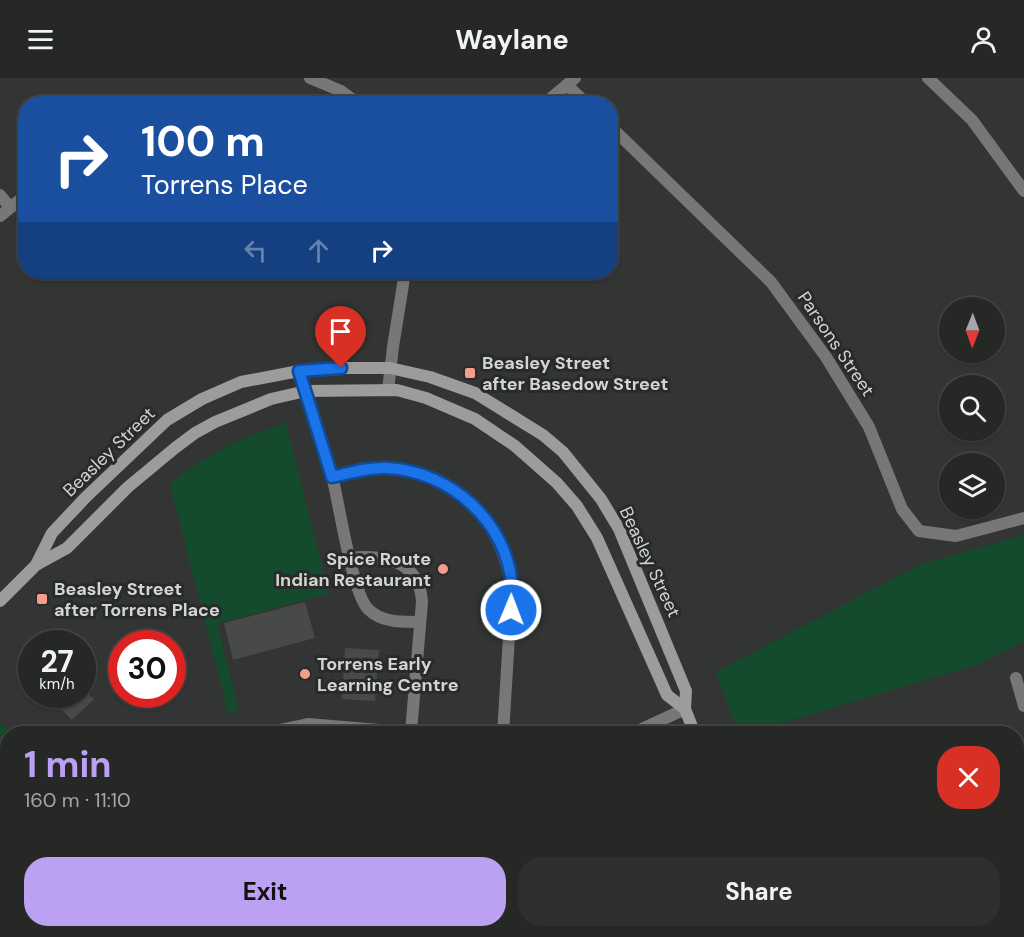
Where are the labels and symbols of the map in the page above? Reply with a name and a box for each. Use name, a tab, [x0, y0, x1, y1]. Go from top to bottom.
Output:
street label: Parsons Street	[792, 287, 880, 401]
north arrow	[939, 297, 1005, 363]
pin	[315, 306, 366, 368]
place label: Beasley Street after Basedow Street	[482, 351, 668, 396]
marker: Beasley Street after Basedow Street	[463, 366, 477, 380]
street label: Beasley Street	[58, 402, 160, 502]
street label: Beasley Street	[614, 503, 686, 621]
place label: Spice Route Indian Restaurant	[275, 547, 431, 592]
marker: Spice Route Indian Restaurant	[436, 562, 450, 576]
place label: Beasley Street after Torrens Place	[54, 577, 220, 622]
position arrow	[479, 578, 543, 642]
marker: Beasley Street after Torrens Place	[35, 592, 49, 606]
speed limit sign: 30	[108, 630, 186, 708]
place label: Torrens Early Learning Centre	[317, 652, 459, 697]
marker: Torrens Early Learning Centre	[298, 667, 312, 681]

